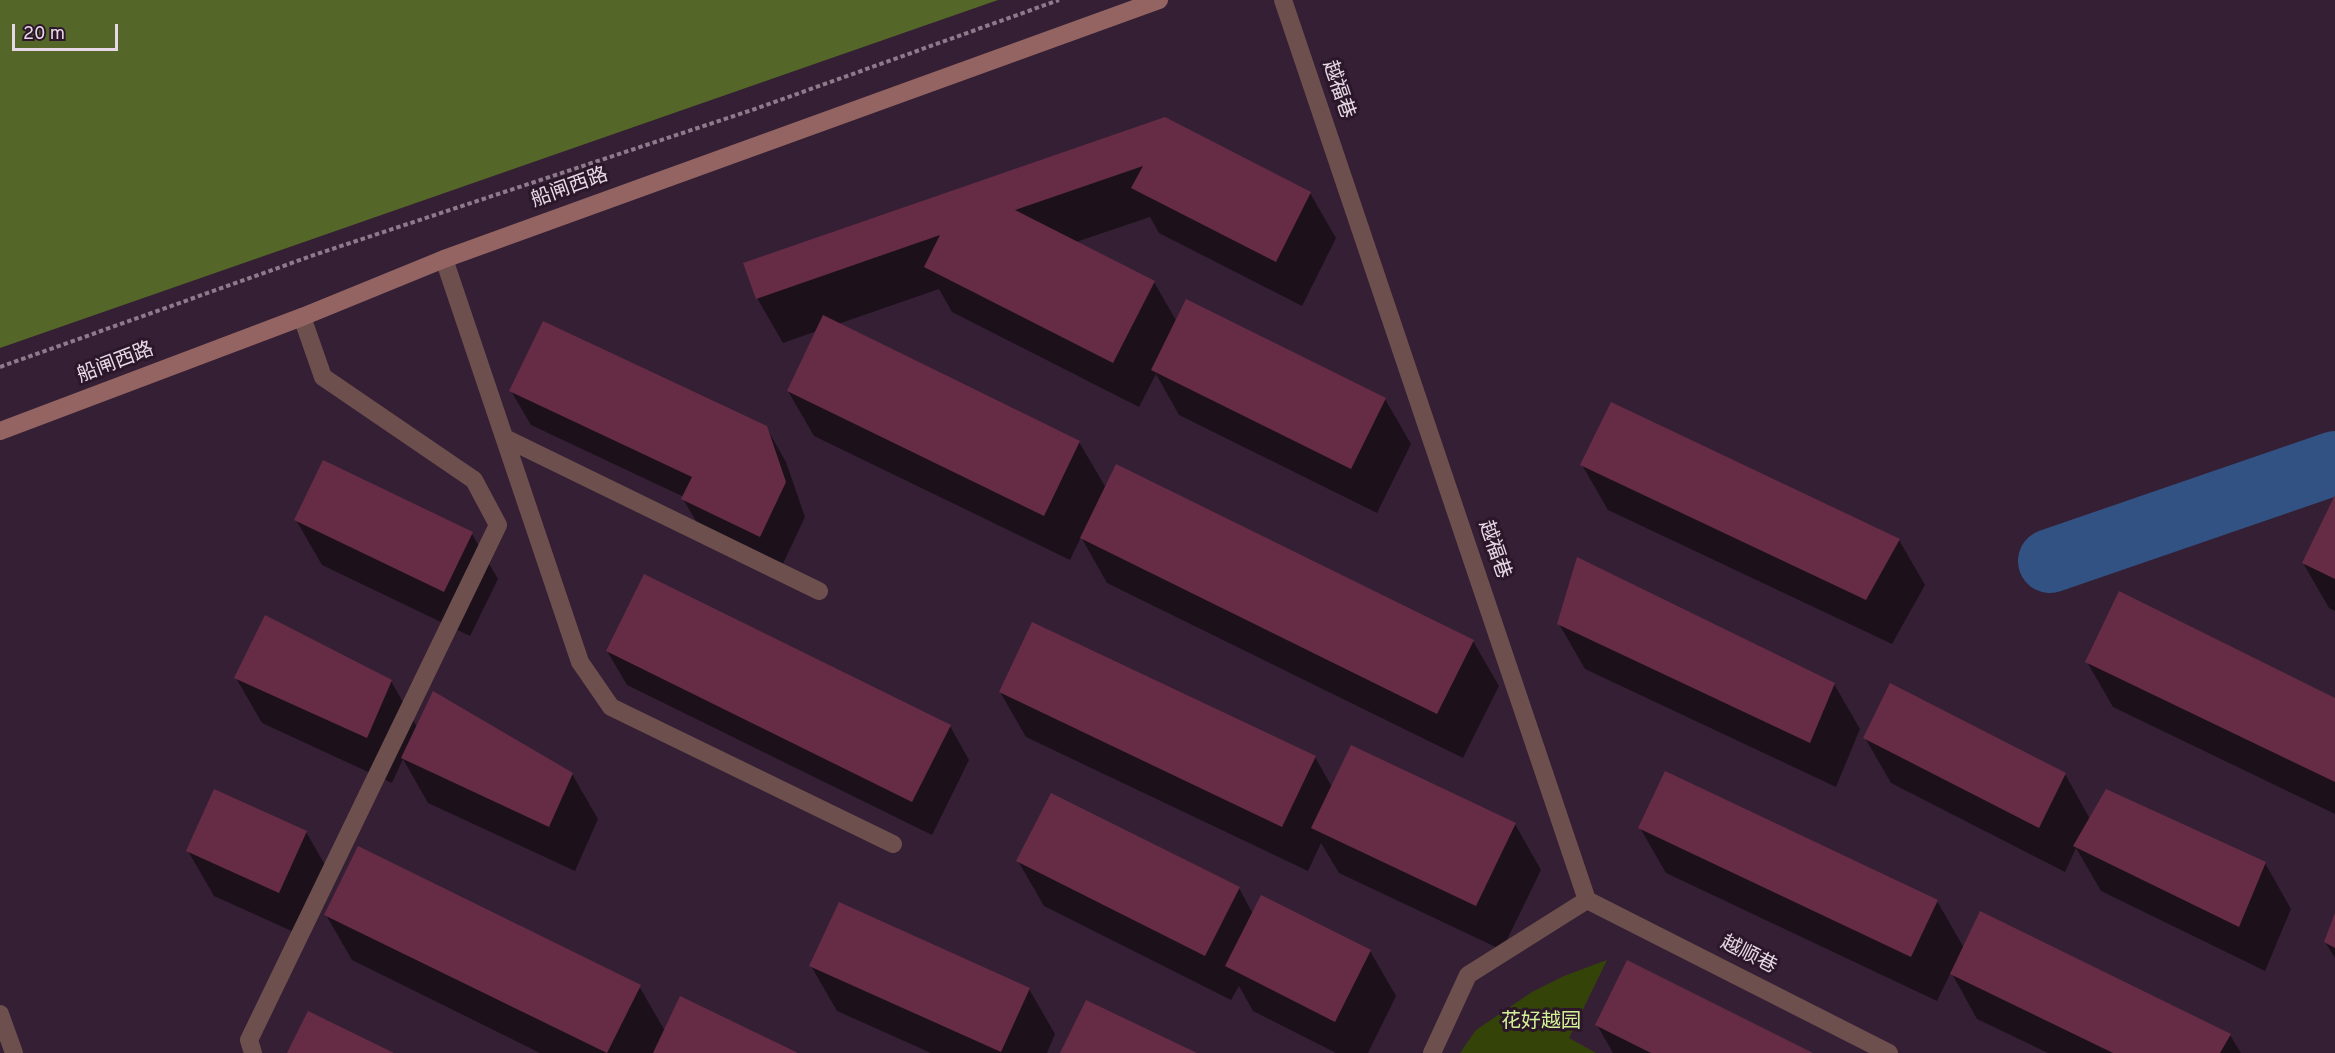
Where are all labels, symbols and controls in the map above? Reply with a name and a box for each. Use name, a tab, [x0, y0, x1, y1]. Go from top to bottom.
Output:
scale bar	[15, 12, 122, 50]
text: 20 m	[23, 23, 65, 46]
street label: 越福巷	[1316, 58, 1358, 122]
street label: 船闸西路	[528, 164, 612, 214]
street label: 船闸西路	[74, 338, 158, 390]
street label: 越福巷	[1472, 518, 1514, 582]
street label: 越顺巷	[1716, 932, 1780, 980]
park label: 花好越园	[1501, 1011, 1581, 1035]

